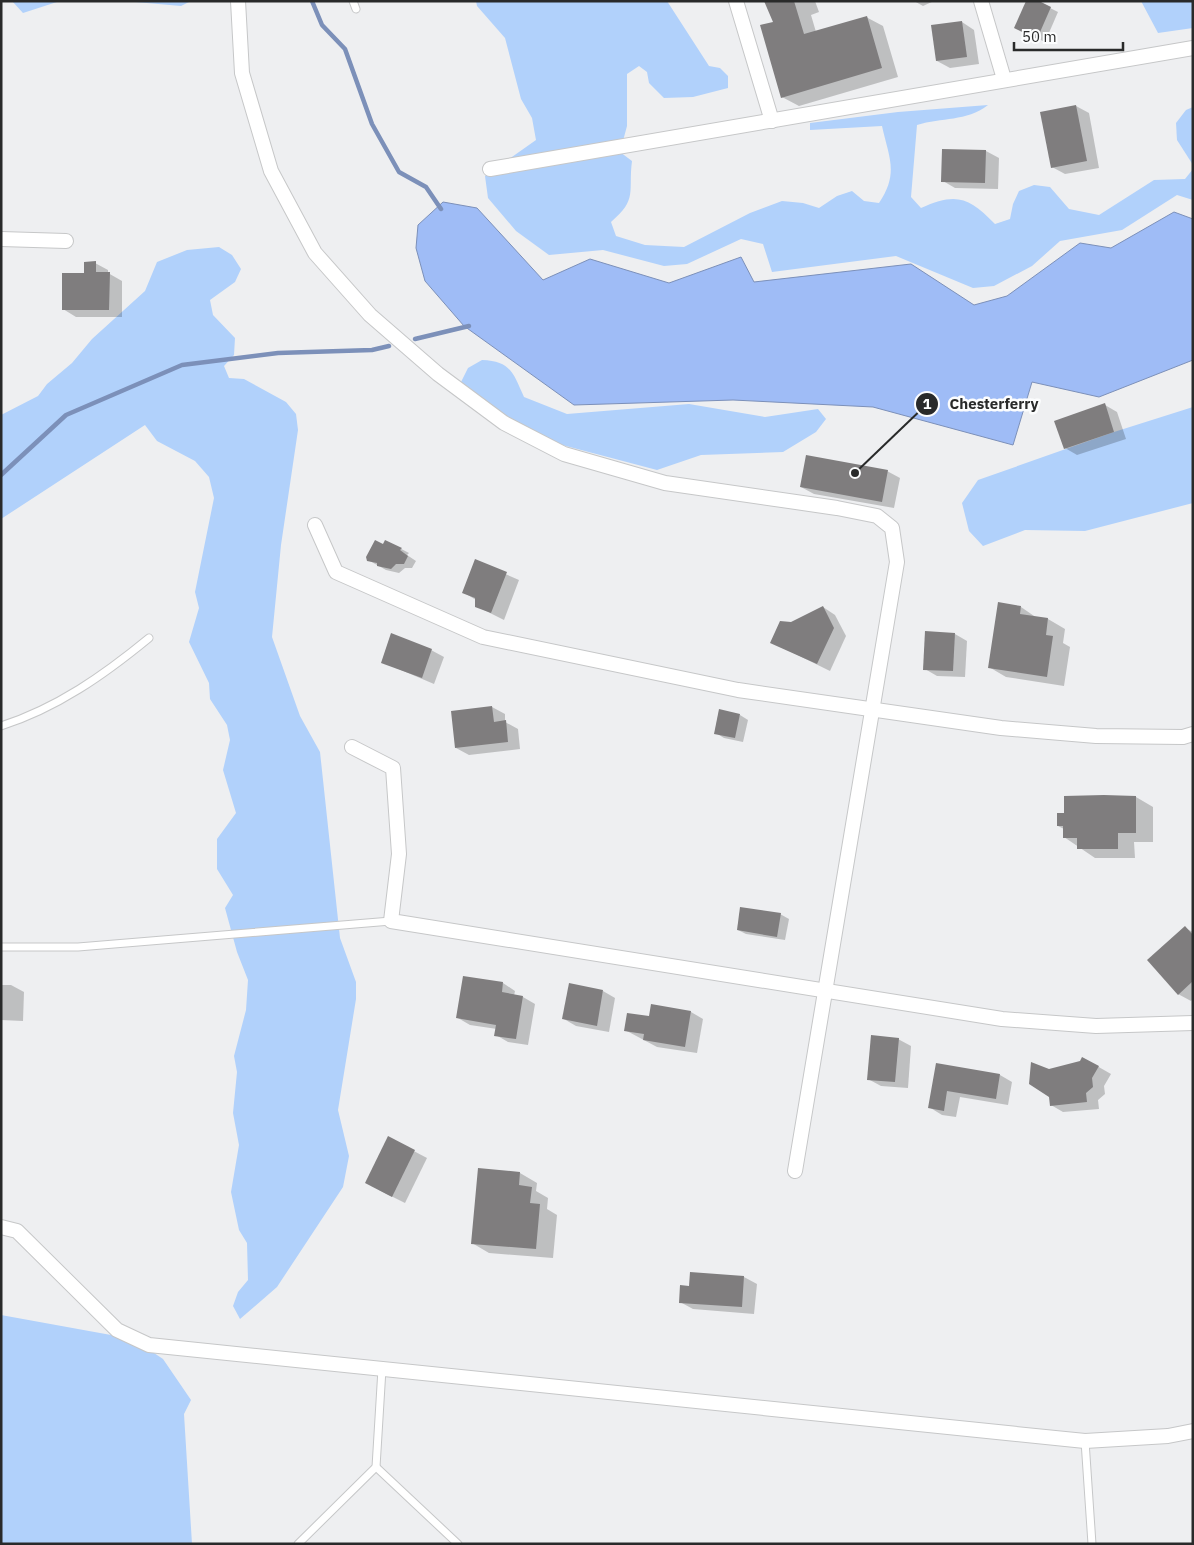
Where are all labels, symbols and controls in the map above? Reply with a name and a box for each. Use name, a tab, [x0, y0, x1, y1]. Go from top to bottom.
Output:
scale bar	[1014, 20, 1123, 52]
text: 50 m	[1022, 27, 1057, 46]
callout: Chesterferry	[915, 389, 1049, 419]
text: 1	[922, 394, 932, 413]
text: Chesterferry	[950, 394, 1038, 413]

